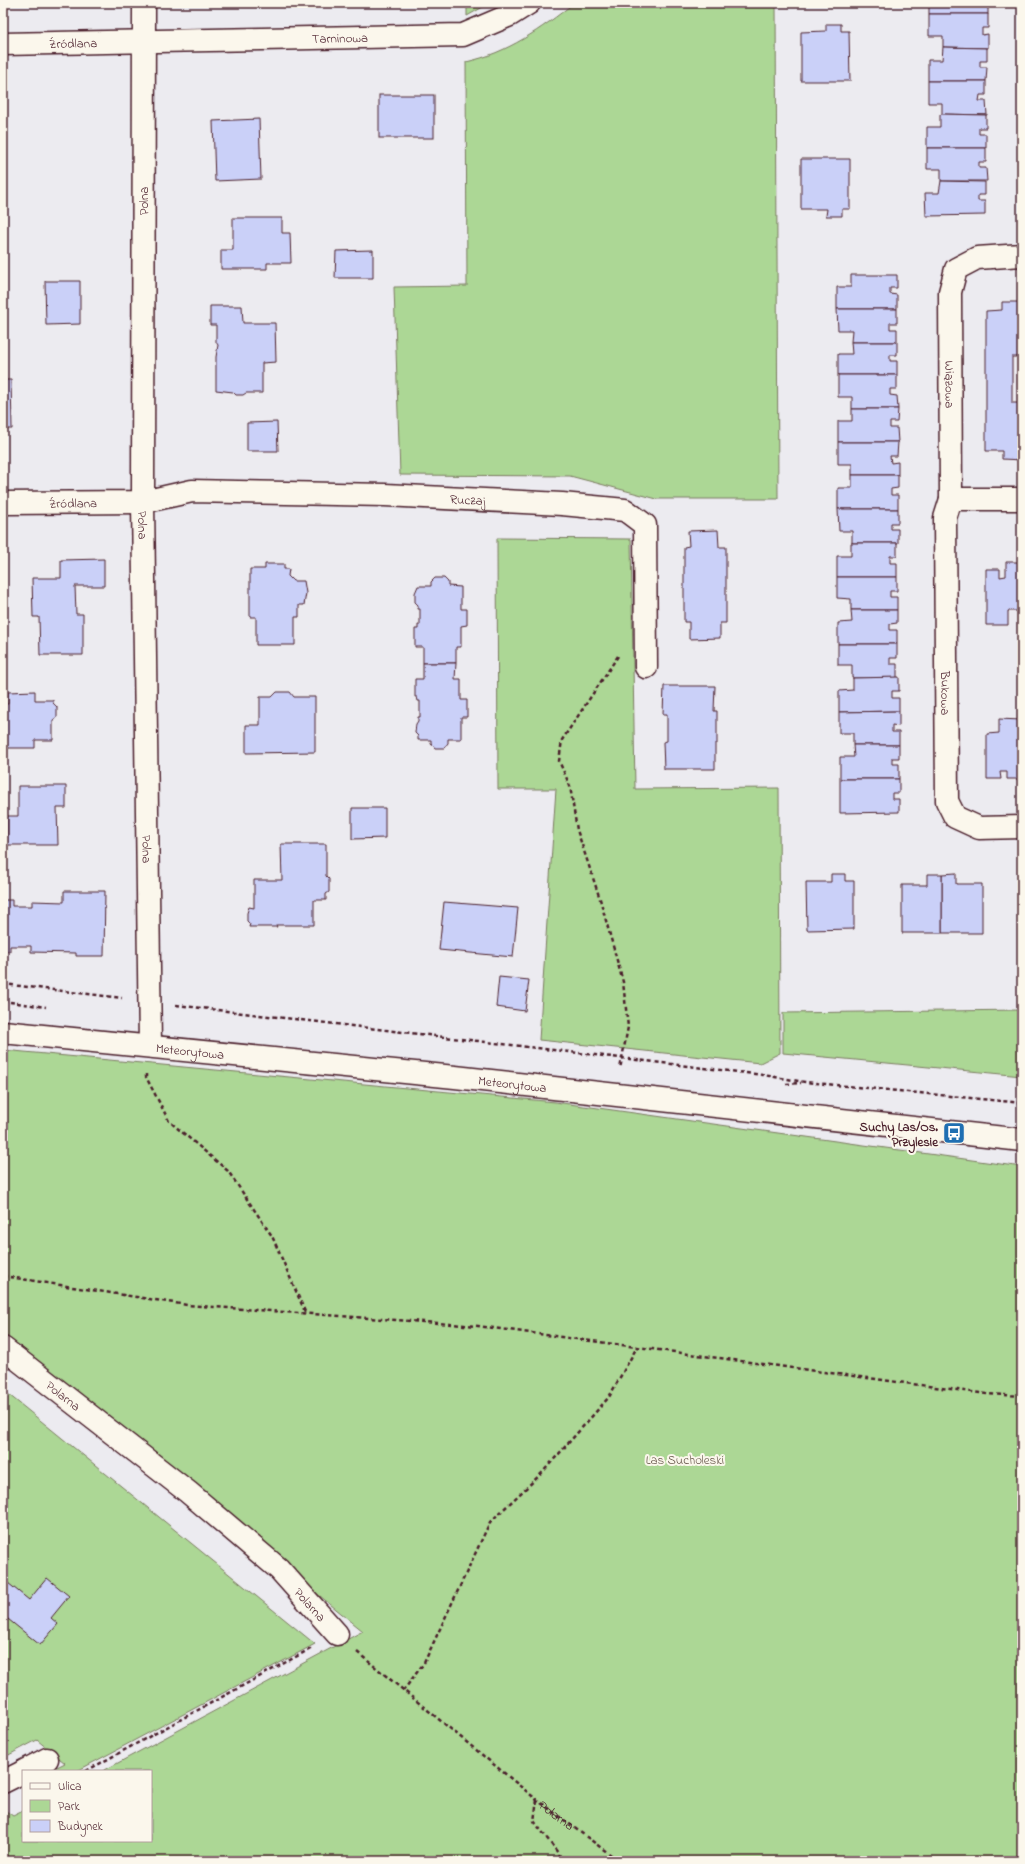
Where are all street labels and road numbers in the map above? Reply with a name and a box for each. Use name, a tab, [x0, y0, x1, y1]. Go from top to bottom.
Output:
street label: Tarninowa	[312, 29, 368, 49]
street label: Źródlana	[49, 34, 97, 54]
street label: Polna	[135, 187, 154, 215]
street label: Wiązowa	[939, 360, 959, 408]
street label: Ruczaj	[449, 490, 486, 511]
street label: Źródlana	[49, 494, 97, 514]
street label: Polna	[132, 511, 151, 540]
street label: Bukowa	[935, 670, 954, 715]
street label: Polna	[136, 834, 156, 863]
street label: Meteorytowa	[155, 1039, 225, 1065]
street label: Meteorytowa	[477, 1072, 547, 1098]
street label: Polarna	[41, 1377, 84, 1416]
street label: Polarna	[289, 1584, 330, 1627]
street label: Polarna	[534, 1797, 578, 1836]

